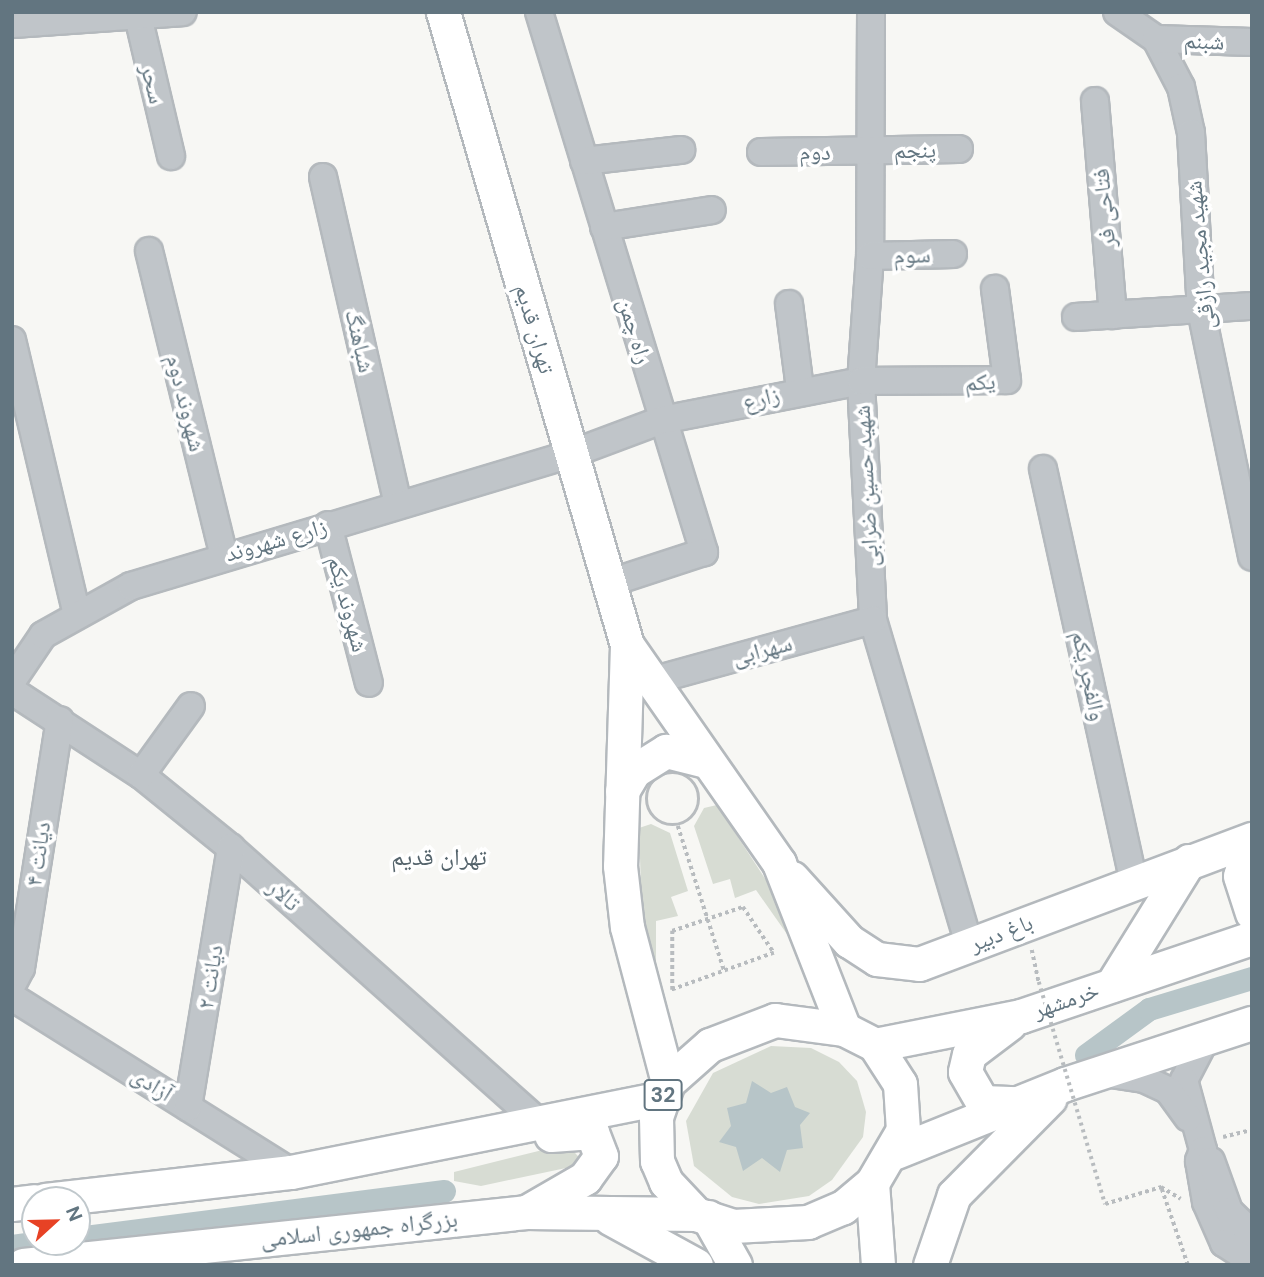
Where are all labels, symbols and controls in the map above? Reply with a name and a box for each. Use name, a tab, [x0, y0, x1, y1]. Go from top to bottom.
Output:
street label: شبنم	[1183, 26, 1225, 56]
street label: سحر	[135, 61, 171, 107]
street label: پنجم	[894, 136, 936, 164]
street label: دوم	[799, 138, 831, 166]
street label: فتاحی فر	[1087, 167, 1121, 249]
street label: شهید مجید رازقی	[1180, 180, 1220, 330]
street label: سوم	[893, 241, 931, 269]
street label: تهران قدیم	[509, 281, 561, 377]
street label: راه چمن	[612, 295, 658, 367]
street label: شباهنگ	[339, 307, 381, 375]
street label: شهروند دوم	[161, 352, 211, 454]
street label: یکم	[964, 367, 996, 397]
street label: زارع	[740, 380, 782, 416]
street label: شهید حسین ضرابی	[848, 404, 884, 568]
street label: زارع شهروند	[222, 512, 330, 568]
street label: شهروند یکم	[322, 553, 374, 655]
street label: والفجر یکم	[1066, 628, 1112, 724]
street label: سهرابی	[729, 629, 795, 671]
street label: دیانت ۴	[20, 820, 56, 888]
district label: تهران قدیم	[391, 843, 487, 871]
street label: تالار	[262, 873, 306, 917]
street label: باغ دبیر	[965, 908, 1037, 958]
street label: دیانت ۲	[191, 943, 229, 1011]
street label: خرمشهر	[1029, 976, 1103, 1024]
street label: آزادی	[126, 1061, 178, 1107]
road number: 32	[642, 1078, 684, 1112]
north arrow	[21, 1186, 91, 1256]
text: N	[60, 1203, 88, 1225]
street label: بزرگراه جمهوری اسلامی	[259, 1205, 459, 1253]

